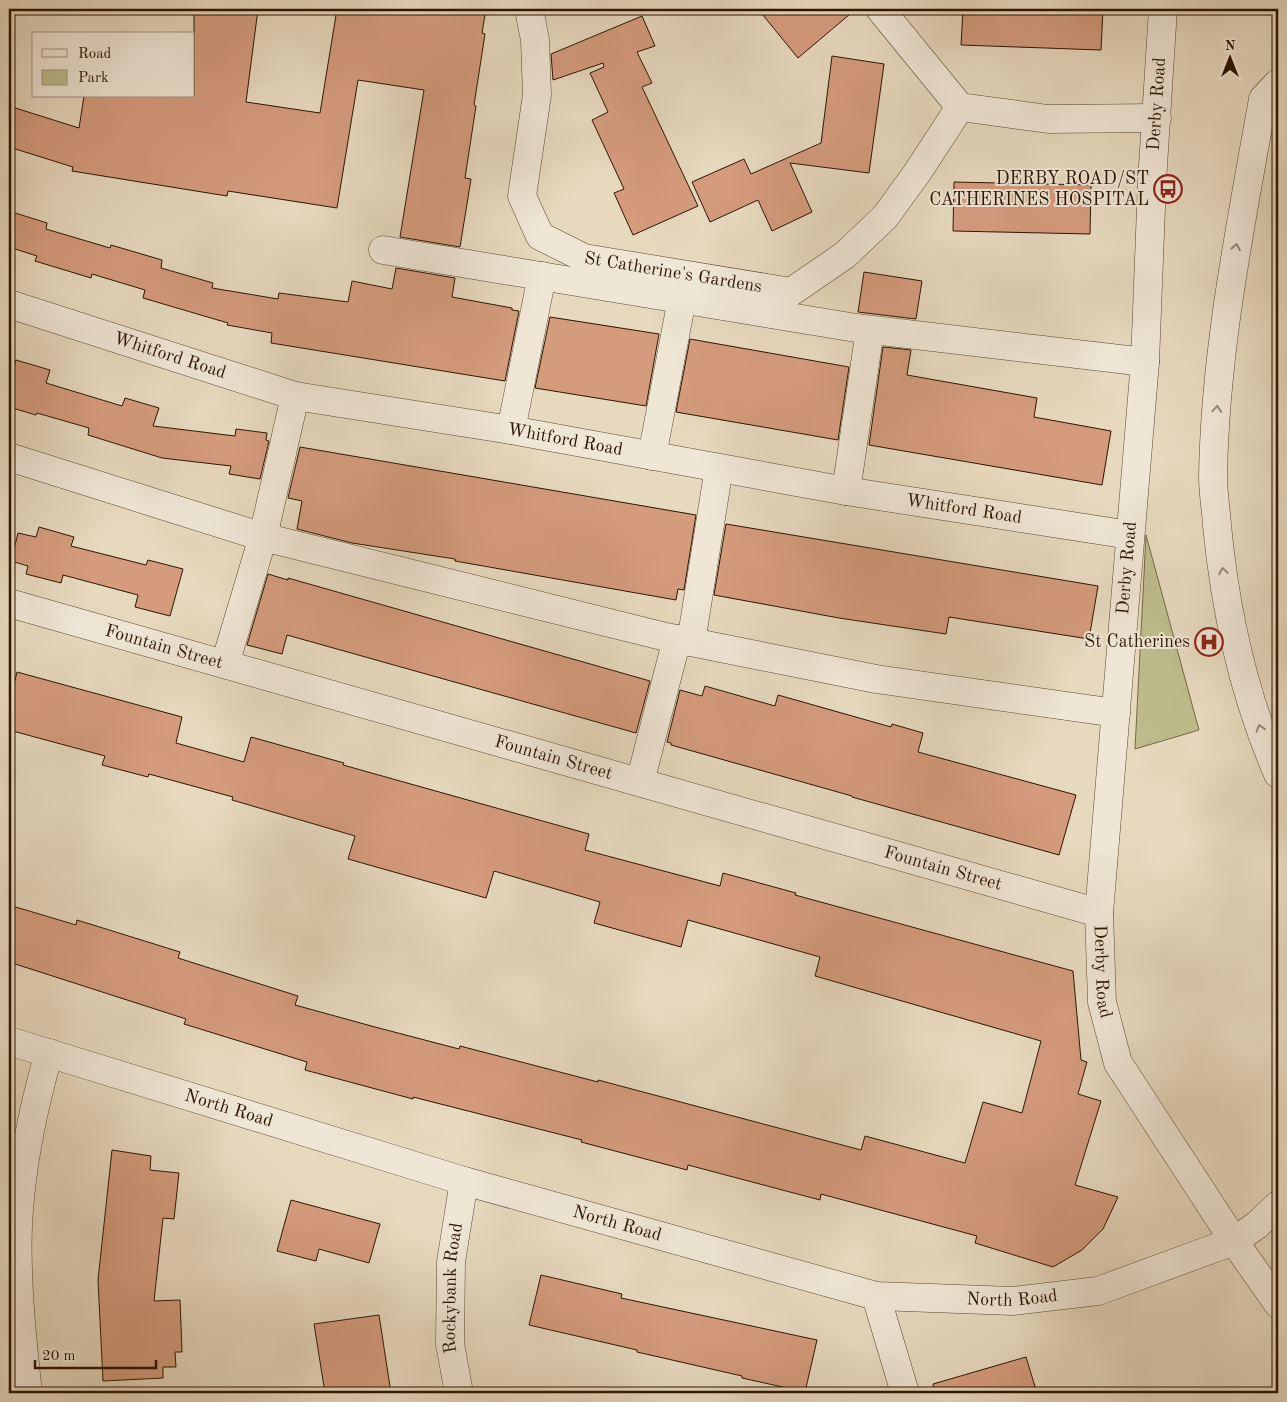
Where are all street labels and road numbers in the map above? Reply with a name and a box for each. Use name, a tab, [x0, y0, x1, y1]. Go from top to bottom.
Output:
street label: Derby Road	[1145, 57, 1169, 151]
street label: St Catherine's Gardens	[583, 249, 763, 296]
street label: Whitford Road	[111, 329, 228, 382]
street label: Whitford Road	[506, 420, 624, 459]
street label: Whitford Road	[905, 491, 1023, 527]
street label: Derby Road	[1114, 521, 1140, 615]
street label: Fountain Street	[103, 622, 225, 672]
street label: Fountain Street	[492, 733, 614, 783]
street label: Fountain Street	[882, 843, 1004, 894]
street label: Derby Road	[1090, 924, 1115, 1020]
street label: North Road	[182, 1087, 275, 1131]
street label: North Road	[571, 1203, 664, 1245]
street label: Rockybank Road	[440, 1221, 466, 1355]
street label: North Road	[966, 1287, 1059, 1310]

